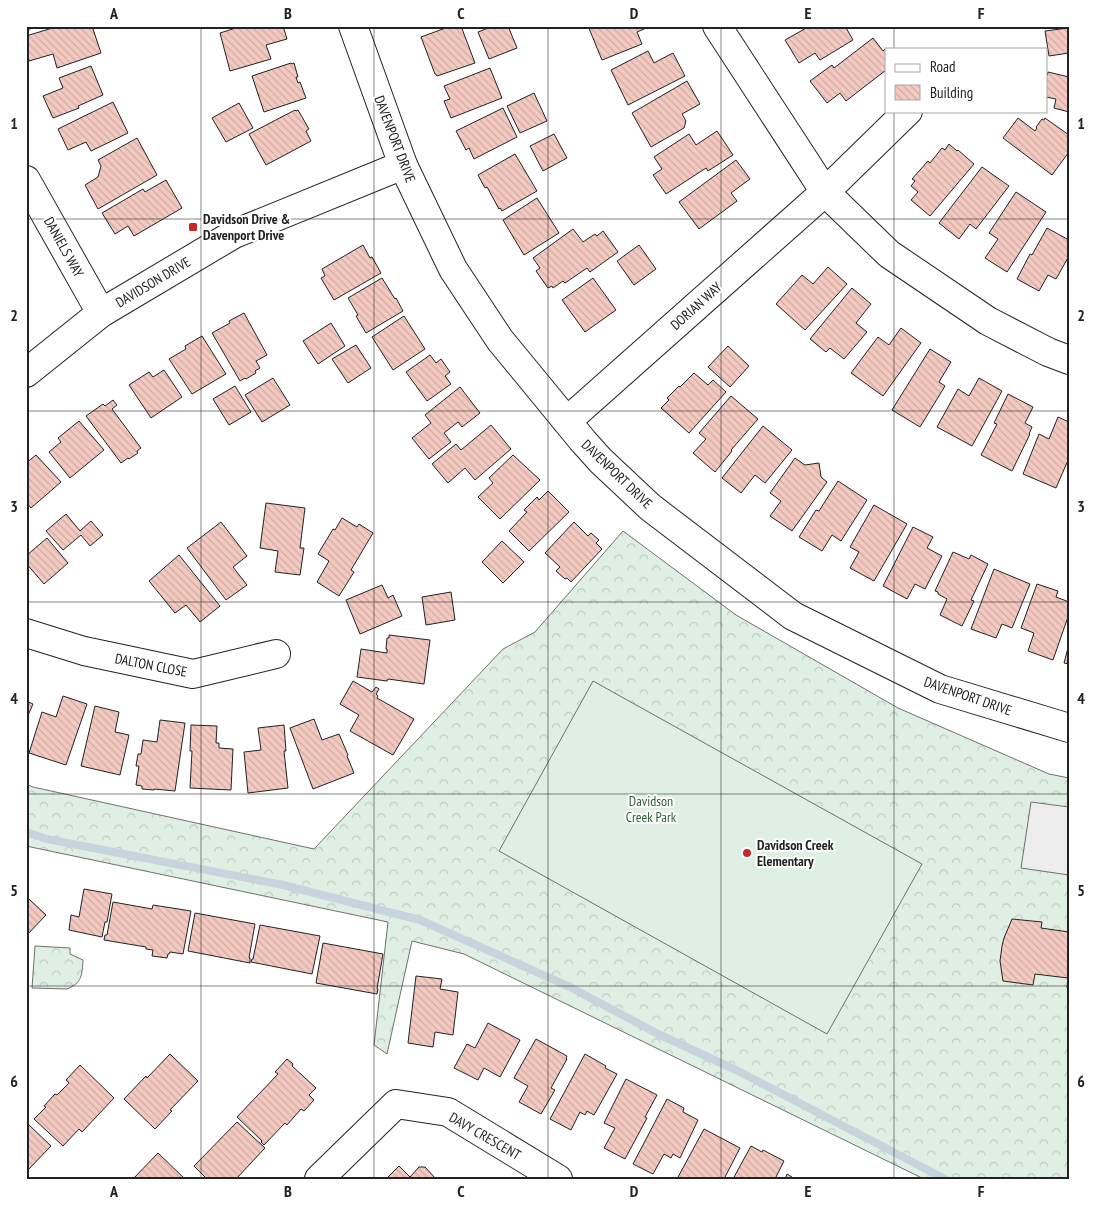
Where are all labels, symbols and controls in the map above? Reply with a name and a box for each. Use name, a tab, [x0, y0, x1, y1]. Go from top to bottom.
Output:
text: A	[109, 3, 119, 23]
text: B	[284, 3, 292, 23]
text: C	[457, 3, 465, 23]
text: D	[630, 3, 639, 23]
text: E	[805, 3, 812, 23]
text: F	[978, 3, 985, 23]
legend	[885, 48, 1048, 112]
text: Road	[930, 57, 956, 76]
text: Building	[930, 83, 973, 102]
street label: DAVENPORT DRIVE	[370, 93, 420, 185]
text: 1	[10, 113, 18, 133]
text: 1	[1077, 113, 1085, 133]
place label: Davidson Drive & Davenport Drive	[203, 210, 290, 244]
street label: DANIELS WAY	[40, 214, 88, 281]
marker: Davidson Drive & Davenport Drive	[187, 221, 199, 233]
street label: DAVIDSON DRIVE	[112, 253, 194, 311]
street label: DORIAN WAY	[667, 278, 726, 334]
text: 2	[10, 305, 18, 325]
text: 2	[1077, 305, 1085, 325]
street label: DAVENPORT DRIVE	[578, 436, 656, 512]
text: 3	[10, 496, 18, 516]
text: 3	[1077, 496, 1085, 516]
street label: DALTON CLOSE	[113, 649, 189, 681]
street label: DAVENPORT DRIVE	[922, 673, 1014, 719]
text: 4	[10, 688, 18, 708]
text: 4	[1077, 688, 1085, 708]
park label: Davidson Creek Park	[626, 792, 677, 826]
place label: Davidson Creek Elementary	[757, 836, 834, 870]
marker: Davidson Creek Elementary	[741, 847, 753, 859]
text: 5	[10, 880, 18, 900]
text: 5	[1077, 880, 1085, 900]
text: 6	[10, 1071, 18, 1091]
text: 6	[1077, 1071, 1085, 1091]
street label: DAVY CRESCENT	[446, 1108, 525, 1164]
text: A	[109, 1181, 119, 1201]
text: B	[284, 1181, 292, 1201]
text: C	[457, 1181, 465, 1201]
text: D	[630, 1181, 639, 1201]
text: E	[805, 1181, 812, 1201]
text: F	[978, 1181, 985, 1201]

